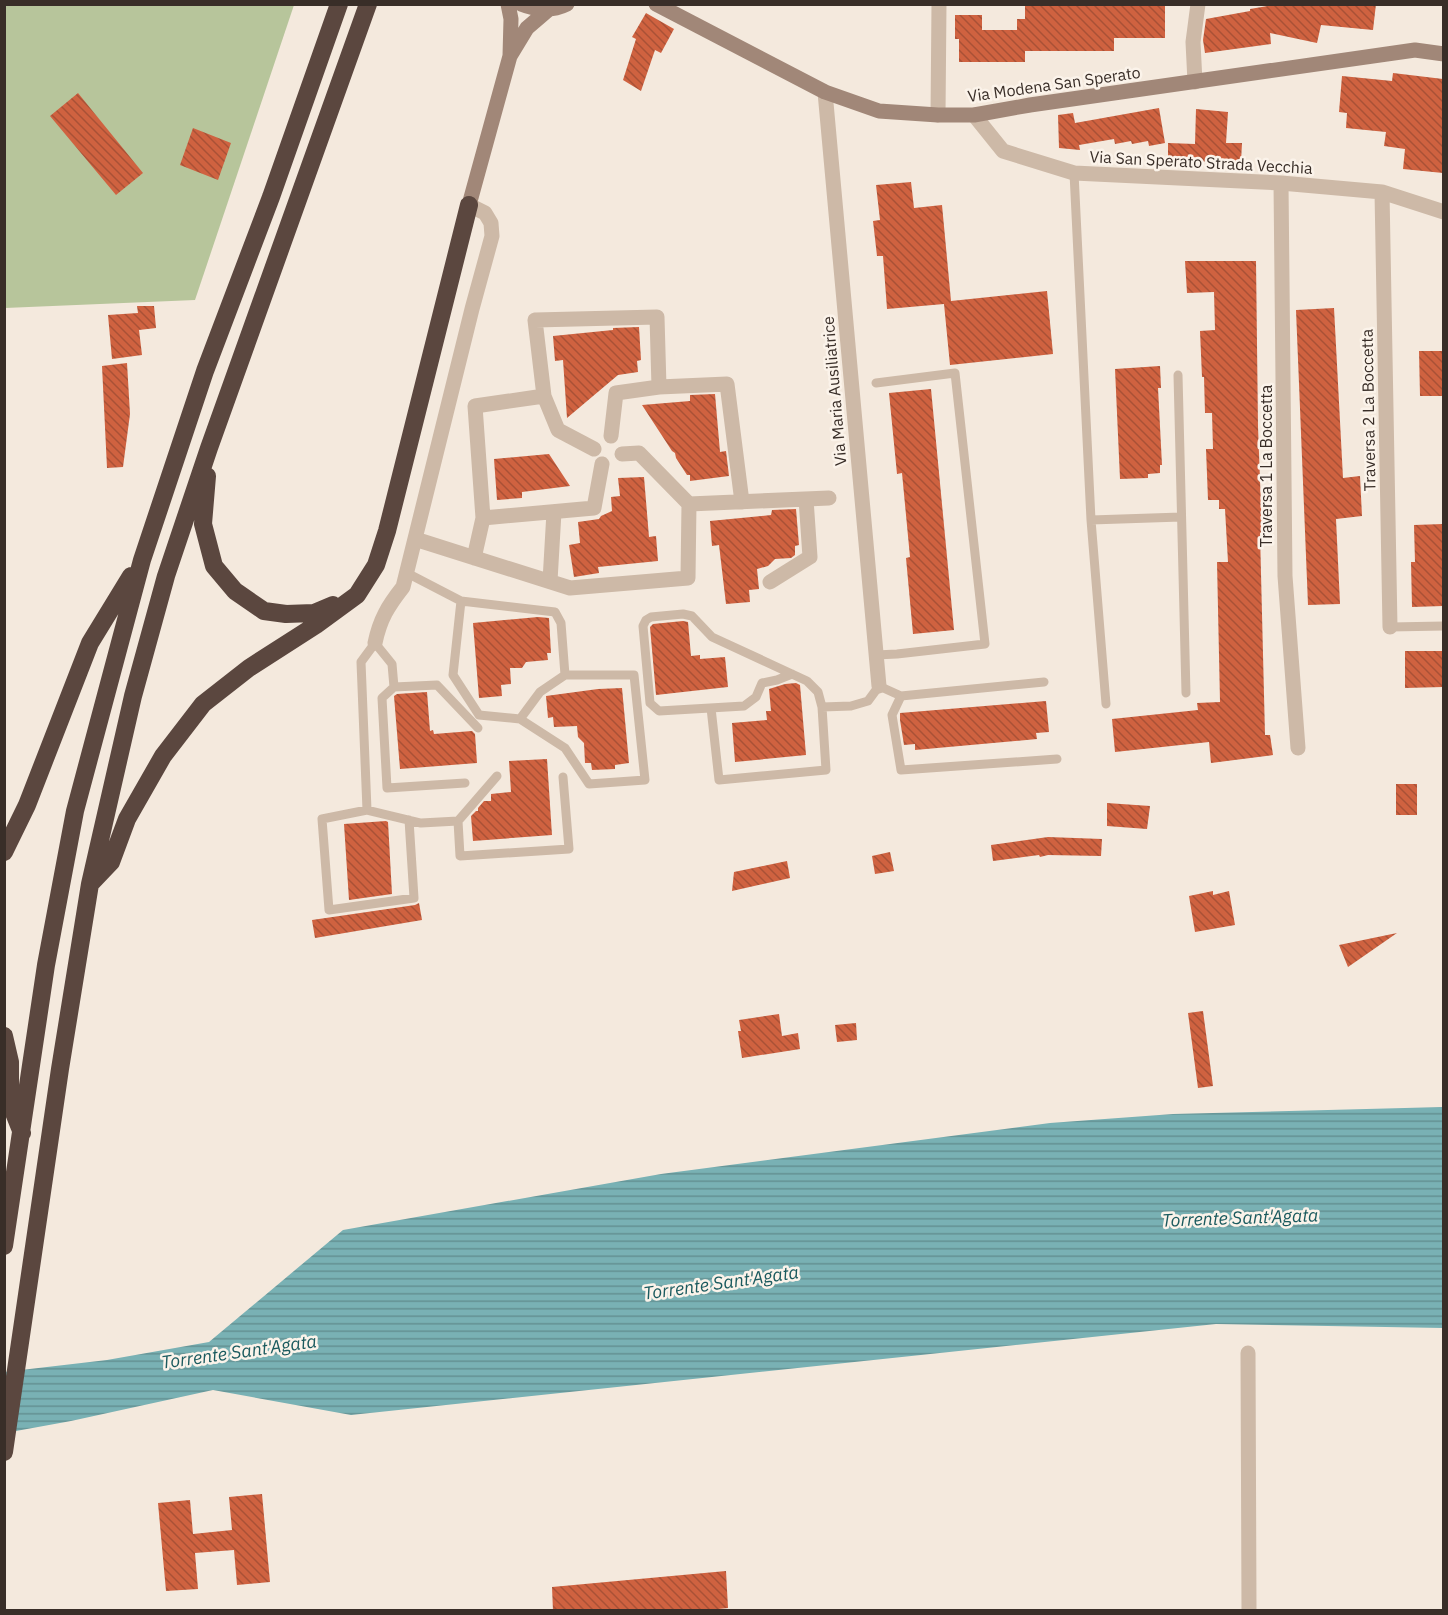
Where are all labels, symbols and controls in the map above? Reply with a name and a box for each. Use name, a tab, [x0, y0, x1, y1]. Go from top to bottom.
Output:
street label: Via Modena San Sperato	[966, 62, 1142, 106]
street label: Via San Sperato Strada Vecchia	[1089, 146, 1313, 178]
street label: Via Maria Ausiliatrice	[817, 315, 851, 467]
street label: Traversa 2 La Boccetta	[1357, 328, 1379, 491]
street label: Traversa 1 La Boccetta	[1256, 384, 1276, 547]
water label: Torrente Sant'Agata	[1161, 1203, 1319, 1232]
water label: Torrente Sant'Agata	[642, 1260, 800, 1305]
water label: Torrente Sant'Agata	[160, 1329, 318, 1374]

